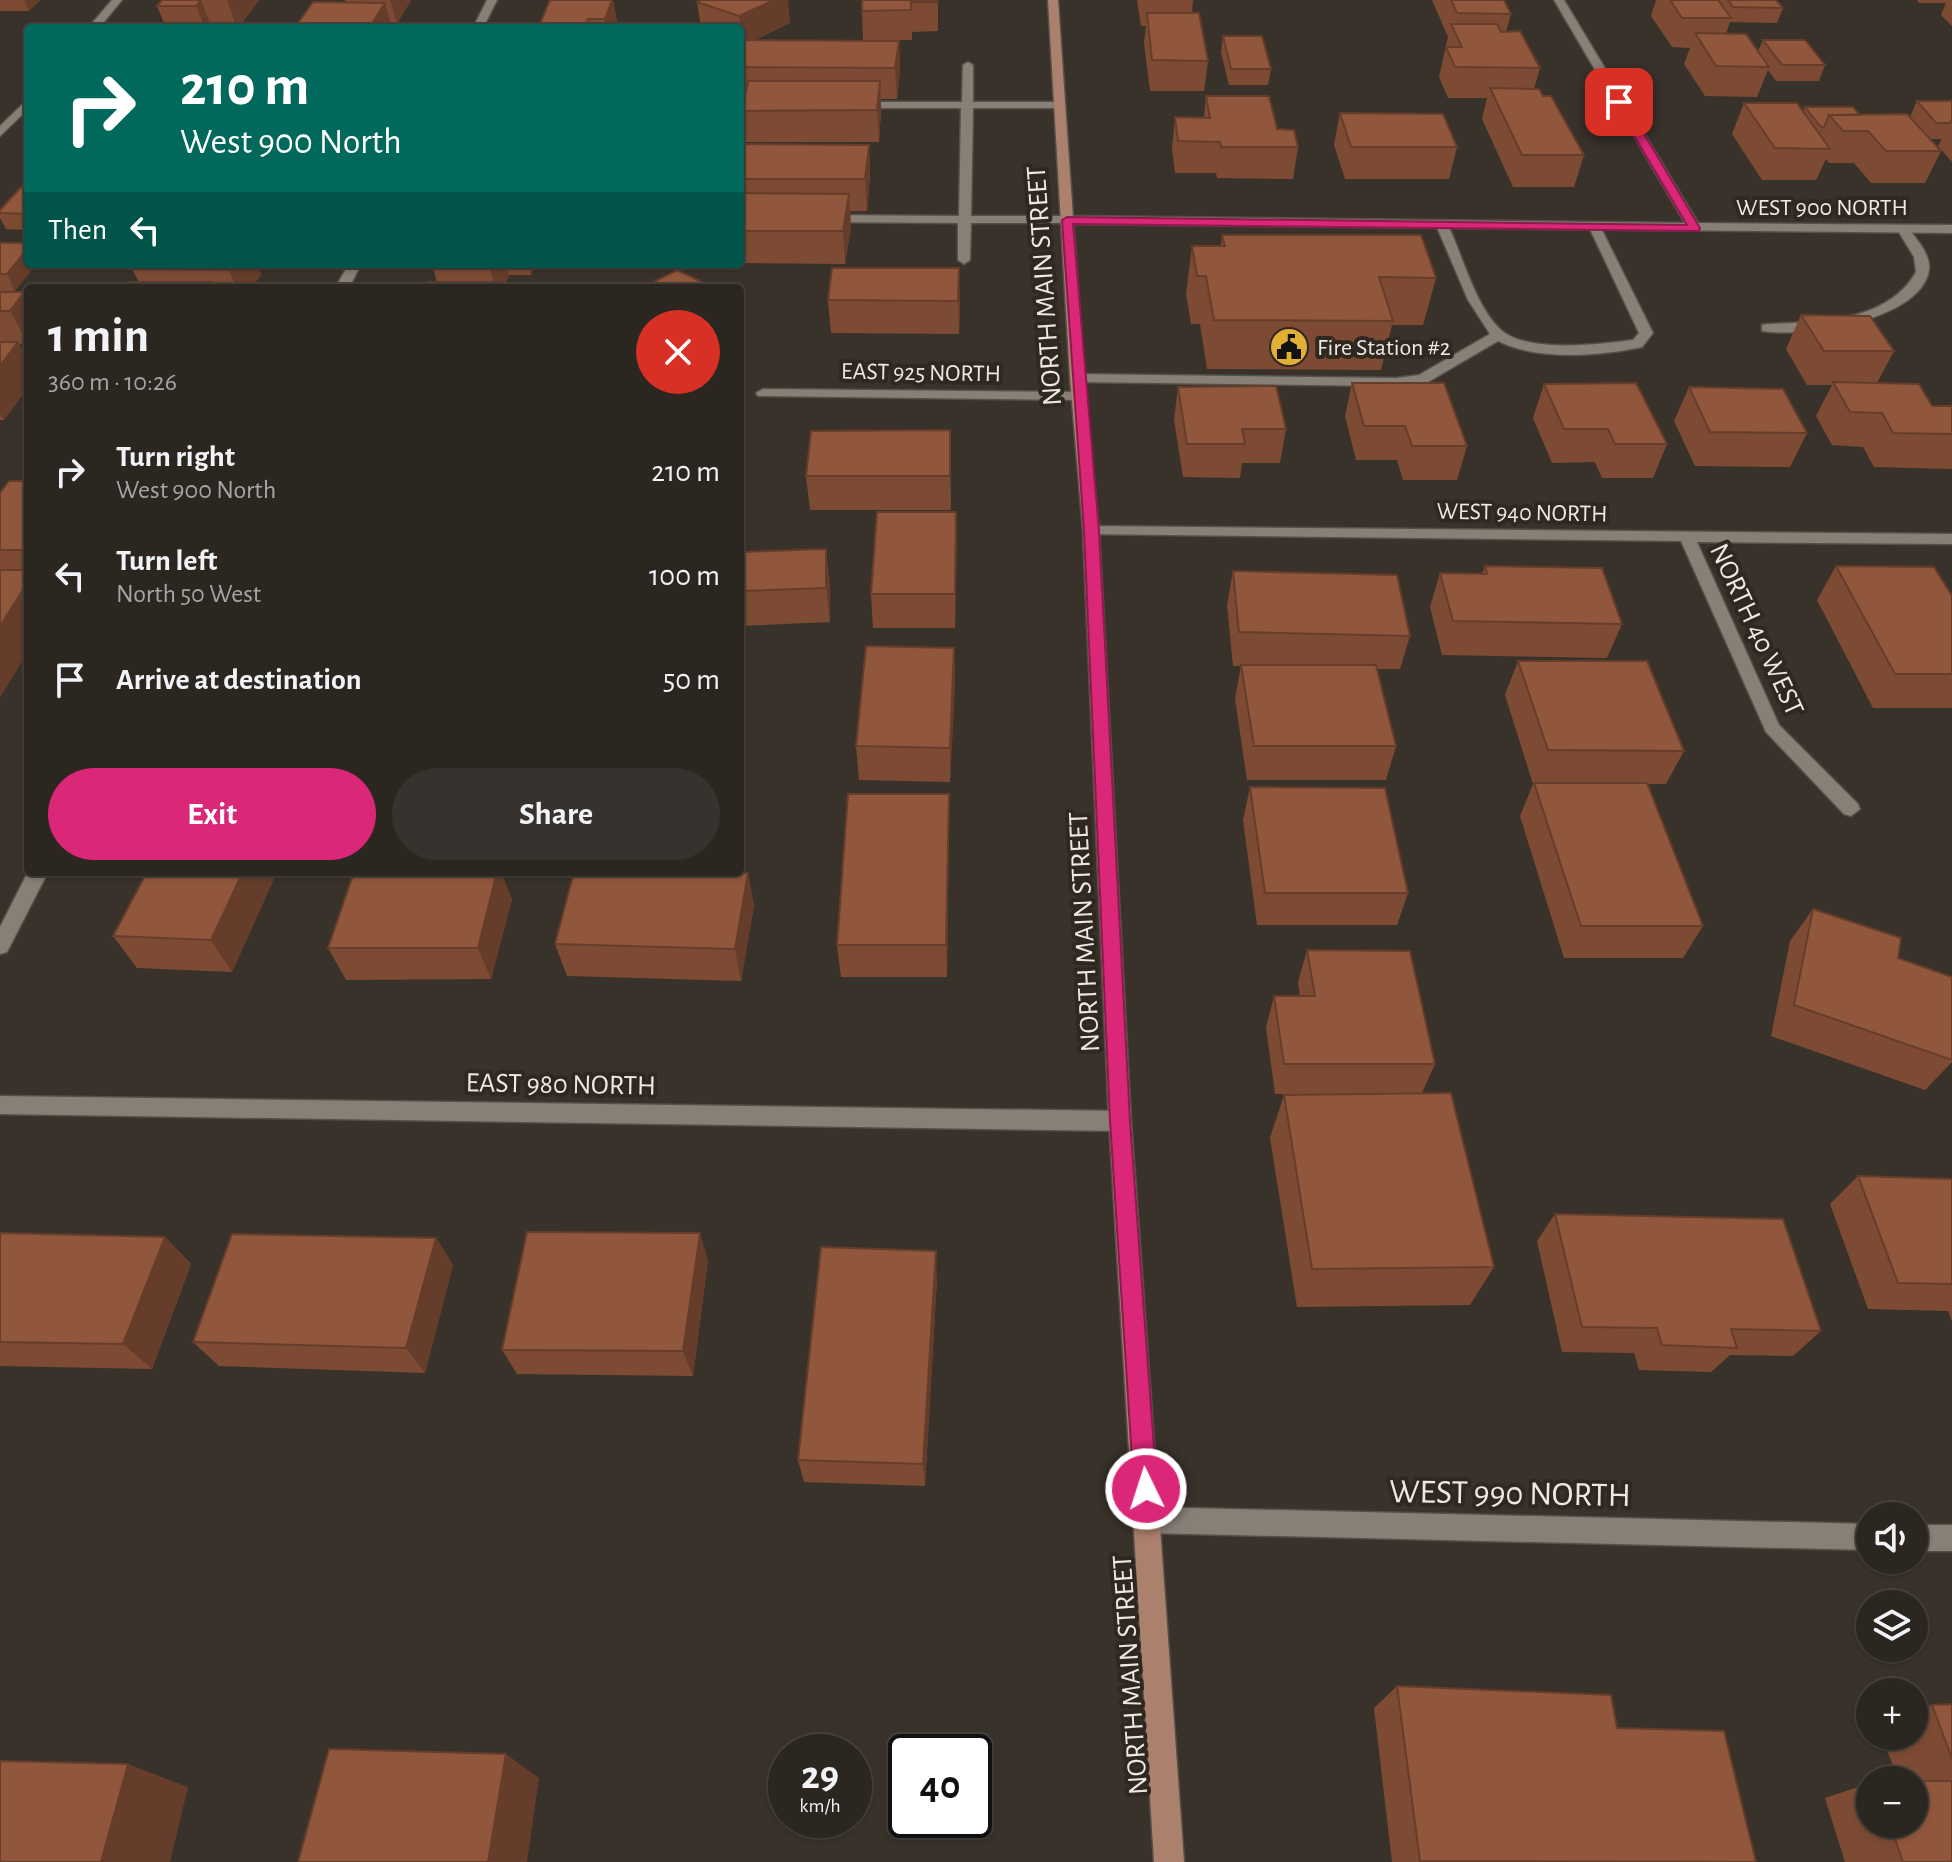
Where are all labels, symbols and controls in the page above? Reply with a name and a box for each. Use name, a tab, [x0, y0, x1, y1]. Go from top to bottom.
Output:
icon: right	[48, 56, 152, 160]
text: 210 m	[180, 59, 309, 115]
pin	[1585, 68, 1653, 136]
icon: arrive	[1597, 80, 1641, 124]
text: West 900 North	[180, 124, 402, 160]
street label: NORTH MAIN STREET	[1023, 165, 1067, 407]
street label: WEST 900 NORTH	[1736, 196, 1908, 220]
icon: left	[123, 208, 167, 252]
text: Then	[48, 215, 107, 245]
button: close	[636, 310, 720, 394]
text: 1 min	[48, 313, 149, 361]
public building icon: Fire Station #2	[1268, 326, 1310, 368]
place label: Fire Station #2	[1317, 336, 1451, 360]
street label: EAST 925 NORTH	[841, 360, 1001, 386]
text: 360 m · 10:26	[48, 369, 177, 395]
text: Turn right	[116, 442, 235, 472]
icon: right	[48, 450, 92, 494]
text: 210 m	[651, 457, 720, 487]
text: West 900 North	[116, 477, 276, 503]
street label: WEST 940 NORTH	[1436, 500, 1608, 526]
street label: NORTH 40 WEST	[1704, 540, 1808, 720]
text: Turn left	[116, 546, 217, 576]
icon: left	[48, 554, 92, 598]
text: 100 m	[649, 561, 720, 591]
text: North 50 West	[116, 581, 261, 607]
icon: arrive	[48, 658, 92, 702]
text: Arrive at destination	[116, 665, 362, 695]
text: 50 m	[663, 665, 720, 695]
button: Exit	[48, 768, 376, 860]
button: Share	[392, 768, 720, 860]
street label: NORTH MAIN STREET	[1065, 811, 1105, 1053]
street label: EAST 980 NORTH	[466, 1069, 656, 1101]
position arrow	[1104, 1447, 1188, 1531]
street label: WEST 990 NORTH	[1389, 1475, 1631, 1513]
map controls	[1856, 1502, 1928, 1838]
button: sound	[1856, 1502, 1928, 1574]
street label: NORTH MAIN STREET	[1109, 1554, 1153, 1796]
button: layers	[1856, 1590, 1928, 1662]
button: +	[1856, 1678, 1928, 1750]
speed limit sign: 40	[888, 1734, 992, 1838]
text: 29	[801, 1756, 839, 1796]
button: −	[1856, 1766, 1928, 1838]
text: km/h	[799, 1796, 841, 1816]

